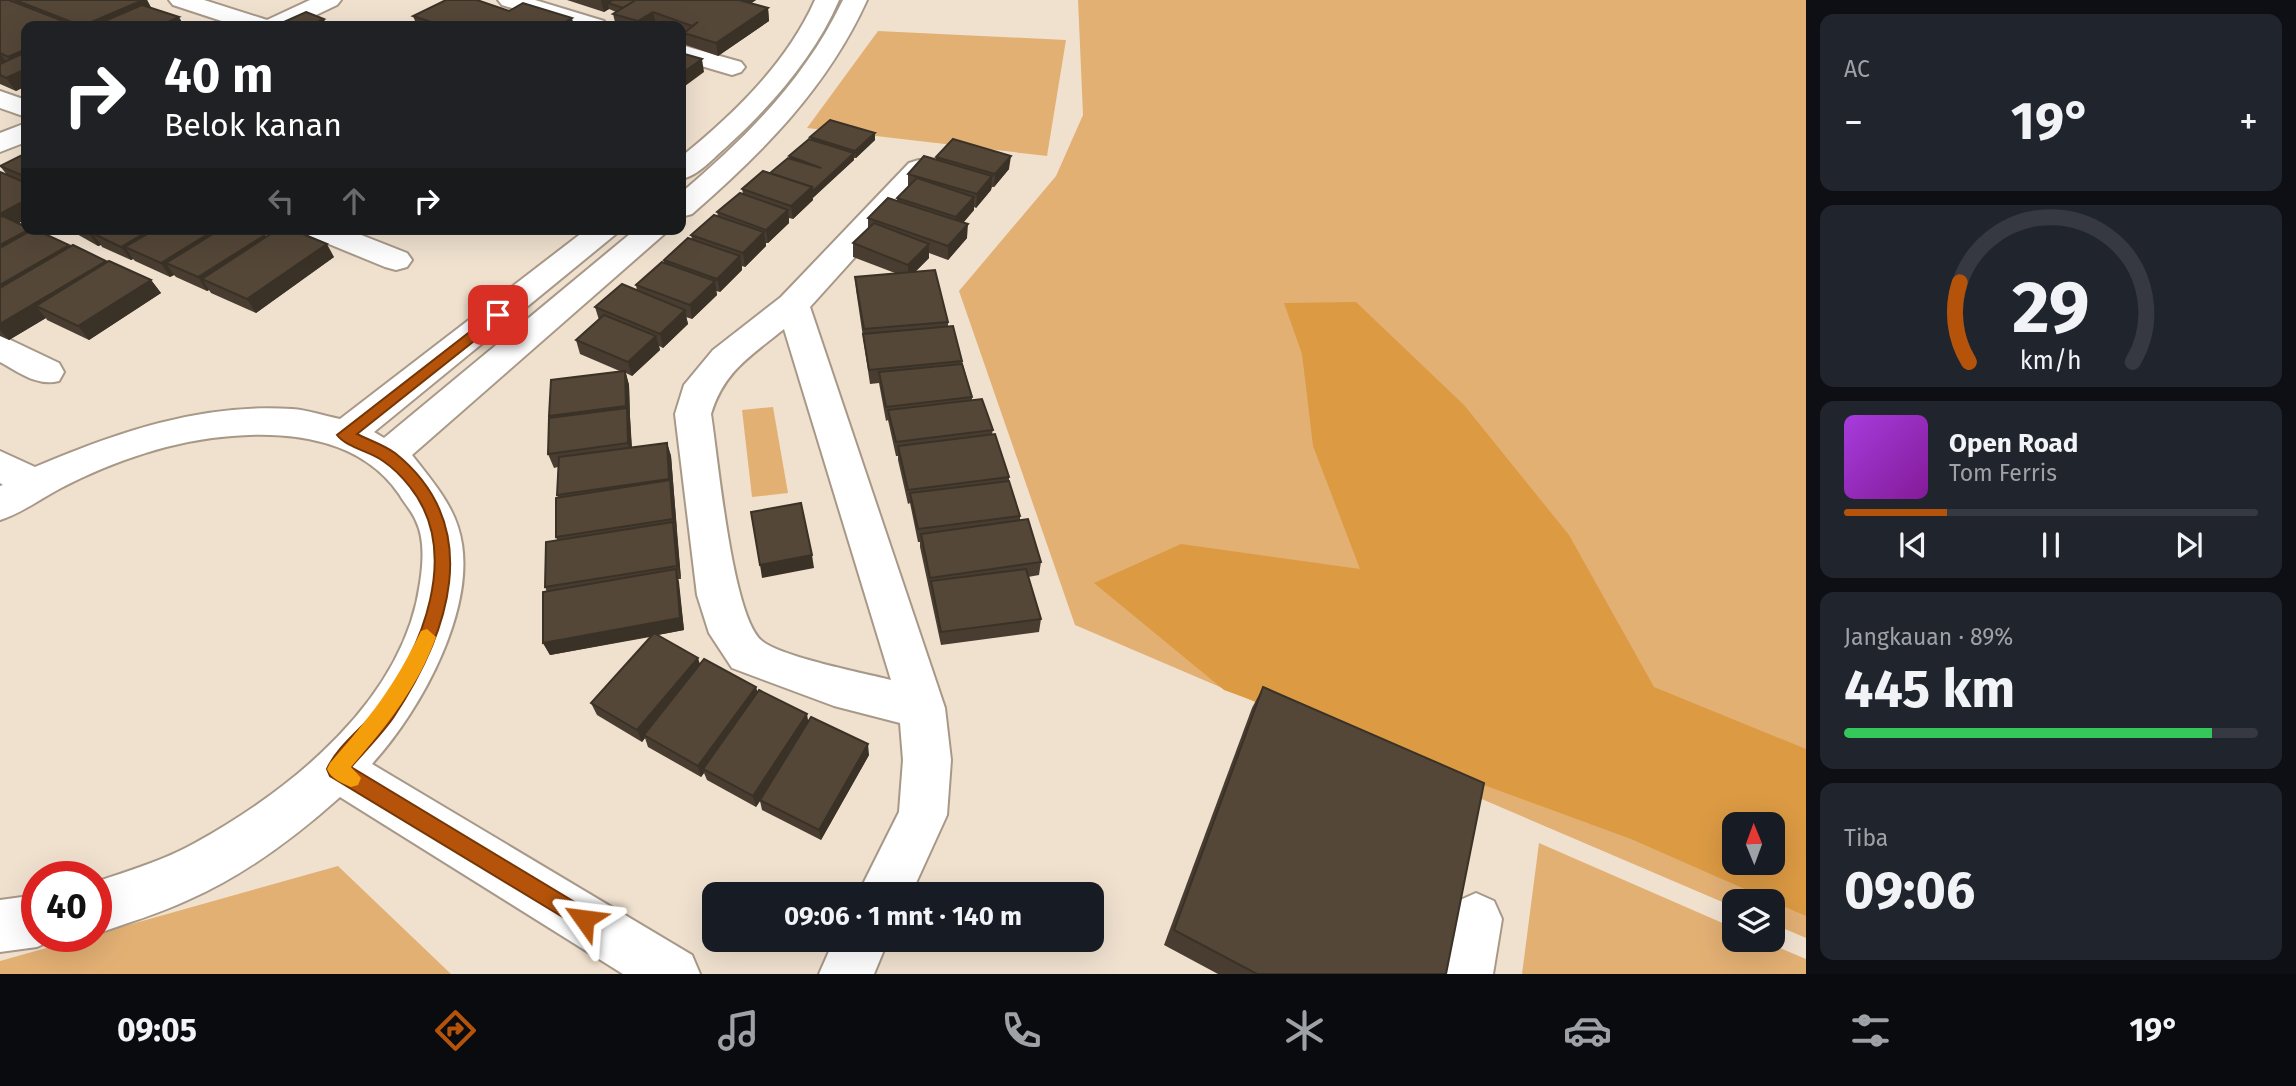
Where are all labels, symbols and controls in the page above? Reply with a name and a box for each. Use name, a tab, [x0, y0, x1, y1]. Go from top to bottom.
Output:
text: 40 m	[164, 46, 273, 105]
icon: right	[49, 49, 140, 140]
text: AC	[1844, 55, 1870, 83]
text: 19°	[2011, 90, 2091, 153]
text: −	[1844, 99, 1863, 145]
text: +	[2239, 99, 2258, 145]
text: Belok kanan	[164, 106, 342, 144]
icon: left	[262, 182, 300, 220]
icon: ahead	[335, 182, 373, 220]
icon: right	[408, 182, 446, 220]
text: 29	[2012, 264, 2090, 351]
pin	[468, 285, 528, 345]
icon: arrive	[479, 296, 517, 334]
text: km/h	[2020, 346, 2082, 376]
text: Open Road	[1949, 428, 2078, 459]
text: Tom Ferris	[1949, 459, 2057, 487]
icon: previous	[1894, 526, 1932, 564]
icon: pause	[2032, 526, 2070, 564]
icon: next	[2170, 526, 2208, 564]
text: Jangkauan · 89%	[1844, 623, 2013, 651]
text: 445 km	[1844, 658, 2015, 721]
north arrow	[1722, 812, 1785, 875]
map controls	[1722, 812, 1785, 952]
text: Tiba	[1844, 824, 1888, 852]
text: 09:06	[1844, 859, 1975, 922]
speed limit sign: 40	[21, 861, 112, 952]
position arrow	[547, 882, 621, 956]
button: layers	[1722, 889, 1785, 952]
text: 09:06 · 1 mnt · 140 m	[784, 901, 1022, 932]
icon: directions	[431, 1006, 480, 1055]
icon: music	[714, 1006, 763, 1055]
icon: phone	[997, 1006, 1046, 1055]
icon: climate	[1280, 1006, 1329, 1055]
icon: car	[1563, 1006, 1612, 1055]
icon: filters	[1846, 1006, 1895, 1055]
text: 09:05	[117, 1011, 197, 1049]
text: 19°	[2129, 1011, 2179, 1049]

